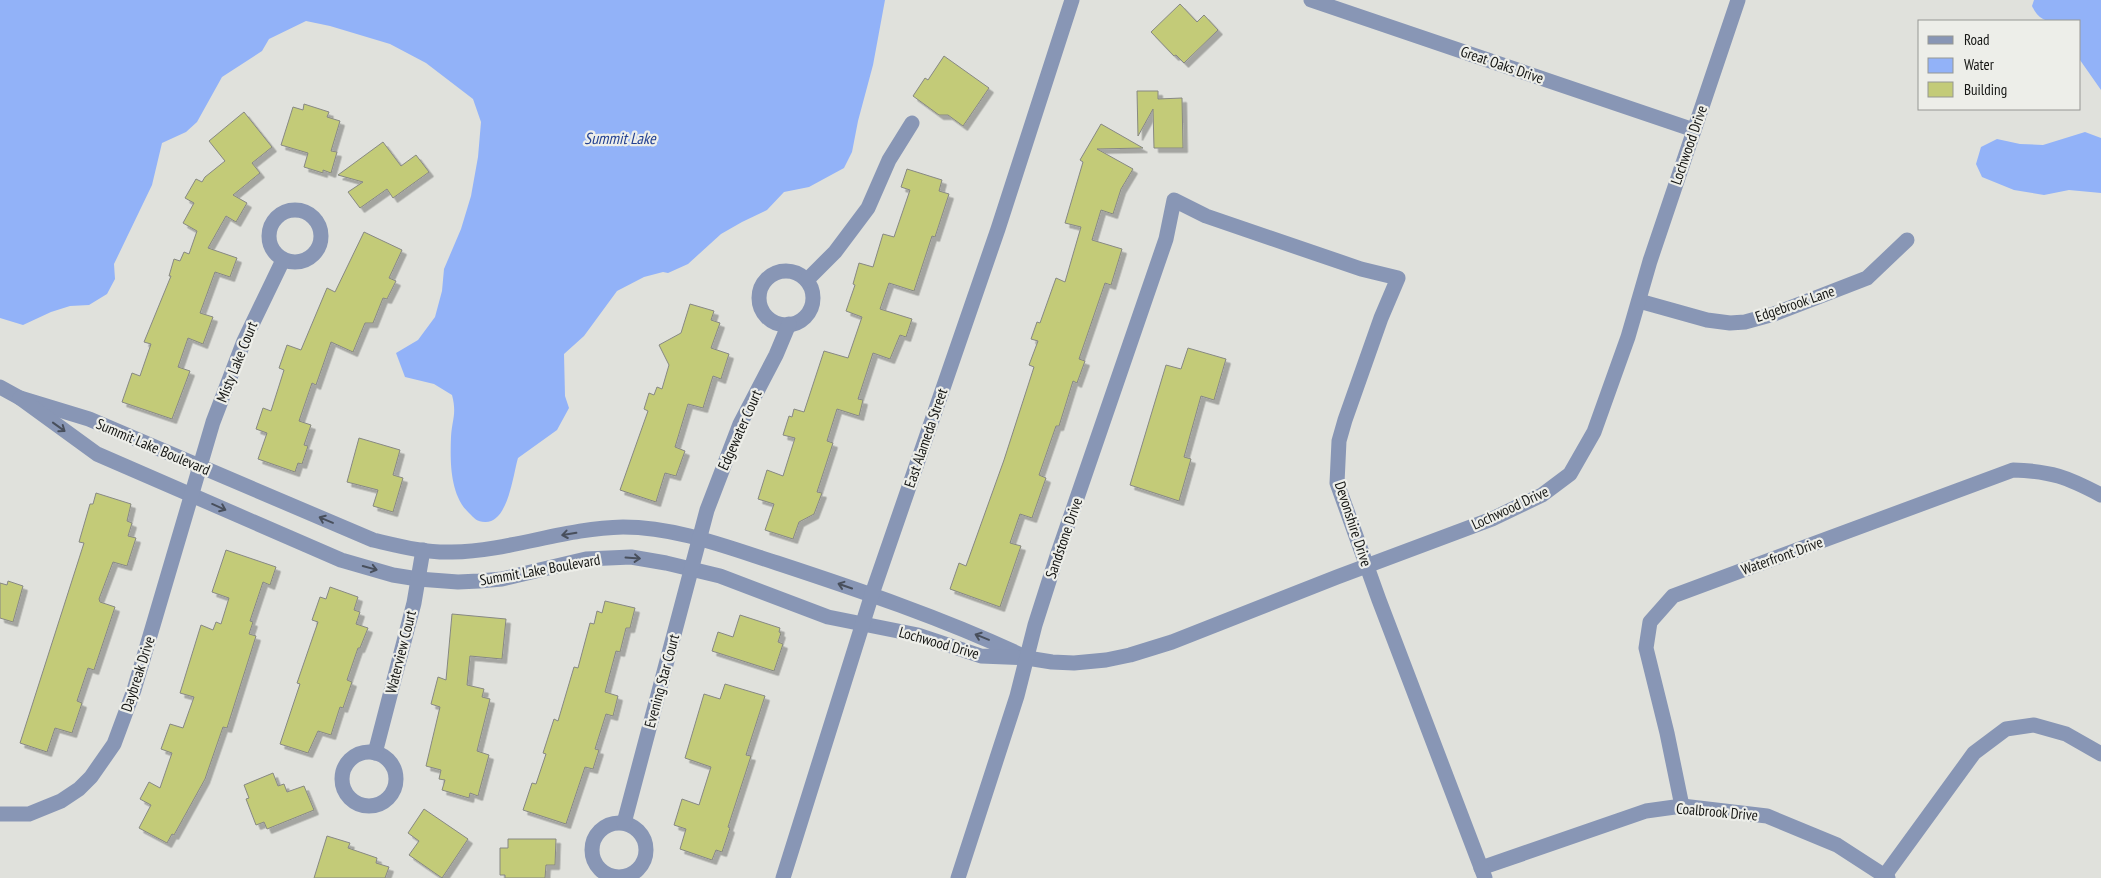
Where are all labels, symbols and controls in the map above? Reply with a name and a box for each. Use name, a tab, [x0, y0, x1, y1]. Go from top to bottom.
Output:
legend	[1918, 20, 2081, 110]
text: Road	[1964, 30, 1990, 49]
street label: Great Oaks Drive	[1458, 41, 1546, 88]
text: Water	[1964, 55, 1995, 74]
text: Building	[1964, 80, 2007, 99]
street label: Lochwood Drive	[1666, 103, 1711, 187]
water label: Summit Lake	[584, 128, 657, 148]
street label: Edgebrook Lane	[1753, 281, 1837, 326]
street label: Misty Lake Court	[212, 319, 261, 405]
street label: East Alameda Street	[900, 386, 951, 490]
street label: Edgewater Court	[713, 387, 766, 473]
street label: Summit Lake Boulevard	[93, 414, 213, 479]
one-way arrow	[52, 422, 66, 432]
street label: Devonshire Drive	[1331, 479, 1376, 569]
street label: Lochwood Drive	[1468, 481, 1551, 534]
street label: Sandstone Drive	[1041, 495, 1086, 581]
one-way arrow	[211, 503, 226, 513]
one-way arrow	[319, 515, 334, 525]
one-way arrow	[562, 529, 578, 539]
street label: Waterfront Drive	[1738, 532, 1825, 579]
street label: Summit Lake Boulevard	[478, 550, 602, 589]
one-way arrow	[625, 553, 641, 562]
one-way arrow	[361, 564, 377, 574]
one-way arrow	[838, 580, 854, 590]
street label: Waterview Court	[381, 608, 420, 695]
street label: Lochwood Drive	[897, 622, 981, 663]
street label: Evening Star Court	[640, 632, 683, 730]
one-way arrow	[975, 632, 990, 642]
street label: Daybreak Drive	[116, 634, 159, 714]
street label: Coalbrook Drive	[1675, 798, 1759, 825]

